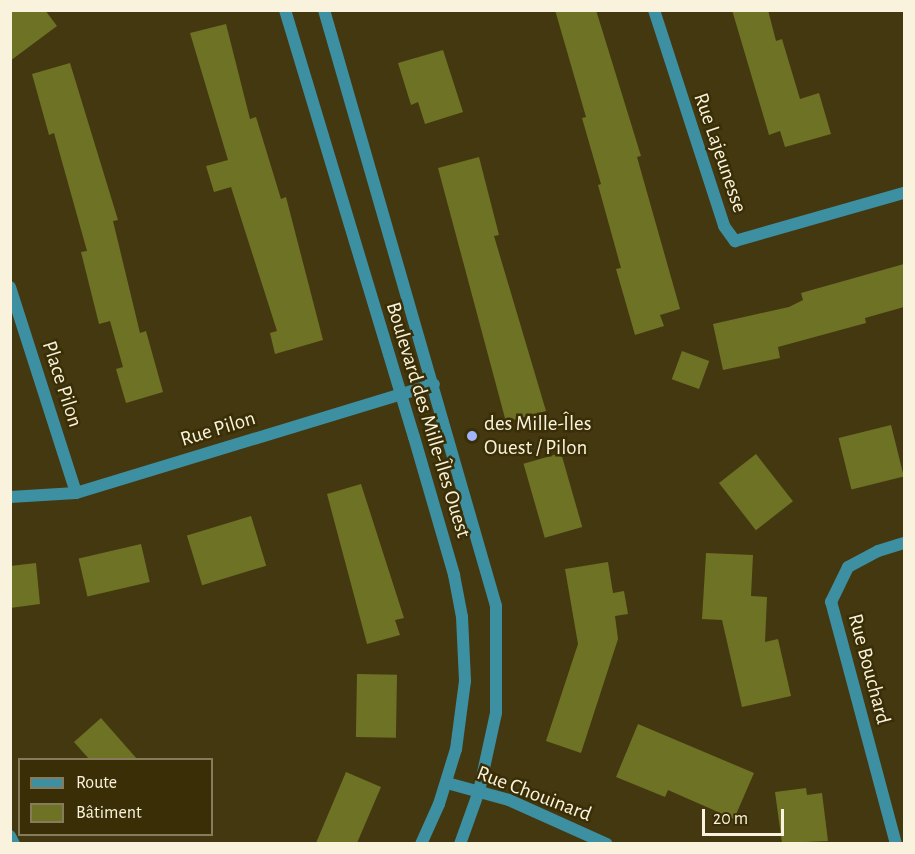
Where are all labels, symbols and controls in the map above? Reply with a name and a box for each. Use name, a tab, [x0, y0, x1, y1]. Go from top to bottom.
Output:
street label: Rue Lajeunesse	[688, 90, 752, 216]
street label: Boulevard des Mille-Îles Ouest	[380, 299, 476, 541]
street label: Place Pilon	[36, 338, 88, 430]
street label: Rue Pilon	[177, 406, 259, 452]
place label: des Mille-Îles Ouest / Pilon	[484, 411, 592, 461]
marker: des Mille-Îles Ouest / Pilon	[465, 429, 479, 443]
street label: Rue Bouchard	[842, 611, 896, 727]
legend	[18, 758, 213, 836]
street label: Rue Chouinard	[473, 761, 595, 827]
text: Route	[76, 774, 117, 792]
scale bar	[705, 797, 788, 835]
text: Bâtiment	[76, 804, 142, 822]
text: 20 m	[713, 810, 748, 828]

